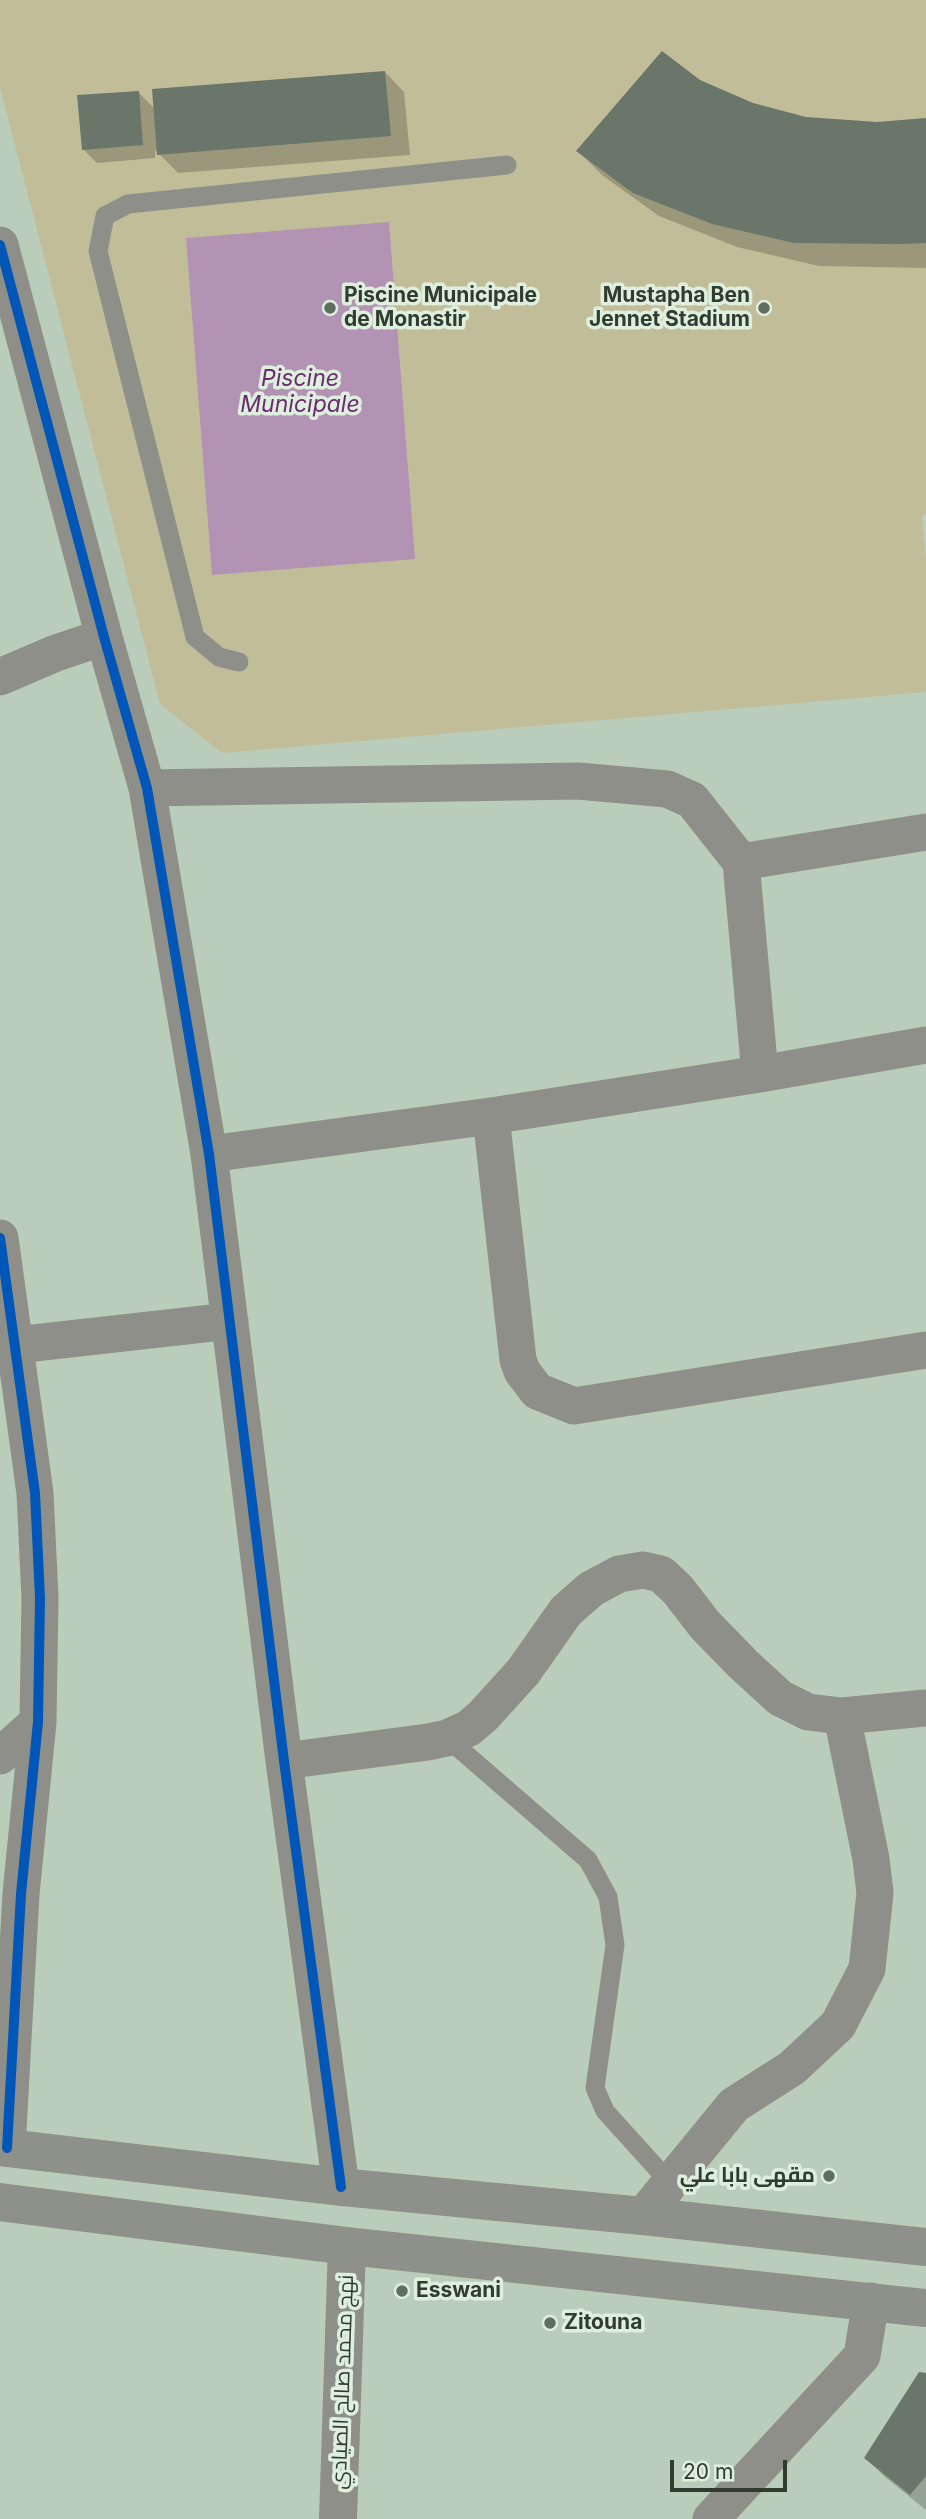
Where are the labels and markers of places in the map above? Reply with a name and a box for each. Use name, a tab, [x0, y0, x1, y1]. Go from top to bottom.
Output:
place label: Piscine Municipale de Monastir	[344, 283, 537, 333]
place label: Mustapha Ben Jennet Stadium	[589, 283, 750, 333]
marker: Piscine Municipale de Monastir	[322, 300, 338, 316]
marker: Mustapha Ben Jennet Stadium	[756, 300, 772, 316]
place label: مقهى بابا علي	[680, 2163, 815, 2189]
marker: مقهى بابا علي	[821, 2168, 837, 2184]
place label: Esswani	[416, 2278, 501, 2304]
marker: Esswani	[394, 2283, 410, 2299]
place label: Zitouna	[564, 2310, 642, 2336]
marker: Zitouna	[542, 2315, 558, 2331]

